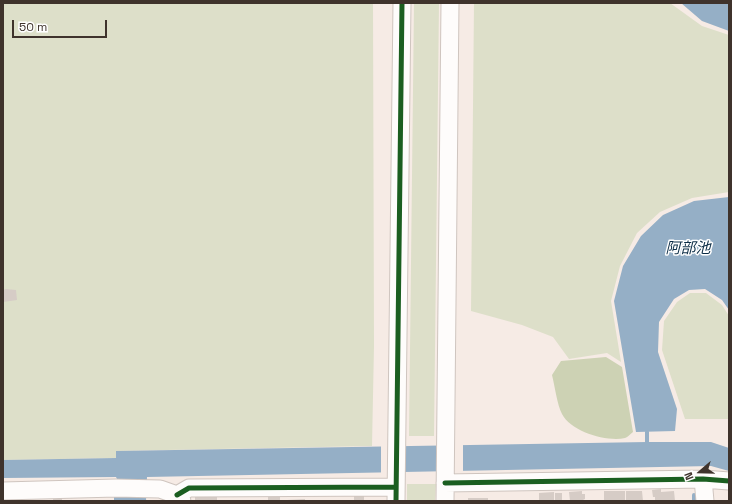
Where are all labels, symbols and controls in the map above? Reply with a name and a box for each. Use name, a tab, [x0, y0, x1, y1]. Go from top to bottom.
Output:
scale bar	[14, 12, 109, 38]
text: 50 m	[19, 19, 47, 35]
water label: 阿部池	[666, 240, 710, 258]
north arrow	[680, 452, 720, 492]
text: N	[681, 470, 697, 482]

